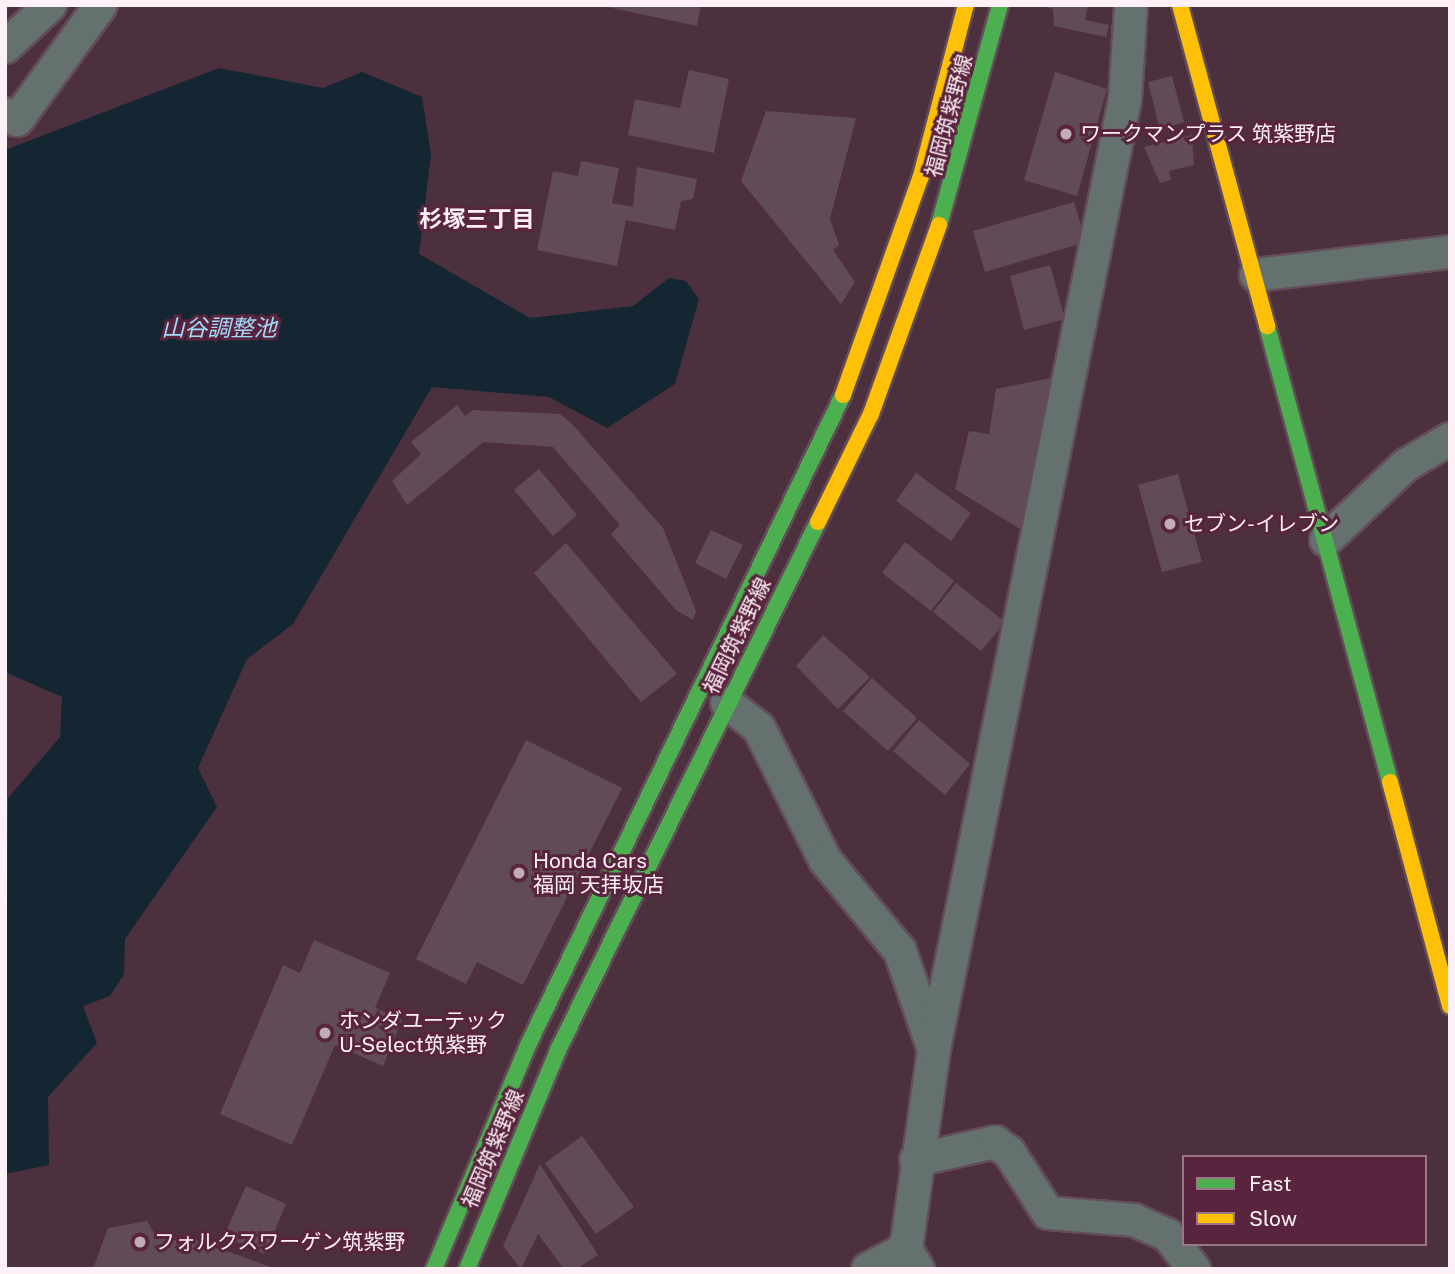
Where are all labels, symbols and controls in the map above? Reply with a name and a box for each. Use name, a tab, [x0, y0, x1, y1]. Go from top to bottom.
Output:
street label: 福岡筑紫野線	[921, 52, 977, 180]
place label: ワークマンプラス 筑紫野店	[1080, 121, 1337, 147]
marker: ワークマンプラス 筑紫野店	[1058, 126, 1074, 142]
district label: 杉塚三丁目	[420, 205, 534, 233]
water label: 山谷調整池	[162, 314, 276, 342]
place label: セブン-イレブン	[1184, 511, 1339, 537]
marker: セブン-イレブン	[1162, 516, 1178, 532]
street label: 福岡筑紫野線	[698, 574, 776, 698]
place label: Honda Cars 福岡 天拝坂店	[533, 848, 664, 898]
marker: Honda Cars 福岡 天拝坂店	[511, 865, 527, 881]
place label: ホンダユーテック U-Select筑紫野	[339, 1008, 507, 1058]
marker: ホンダユーテック U-Select筑紫野	[317, 1025, 333, 1041]
street label: 福岡筑紫野線	[457, 1086, 529, 1212]
legend	[1182, 1155, 1427, 1246]
text: Fast	[1249, 1171, 1291, 1196]
text: Slow	[1249, 1206, 1297, 1231]
place label: フォルクスワーゲン筑紫野	[154, 1229, 406, 1255]
marker: フォルクスワーゲン筑紫野	[132, 1234, 148, 1250]

